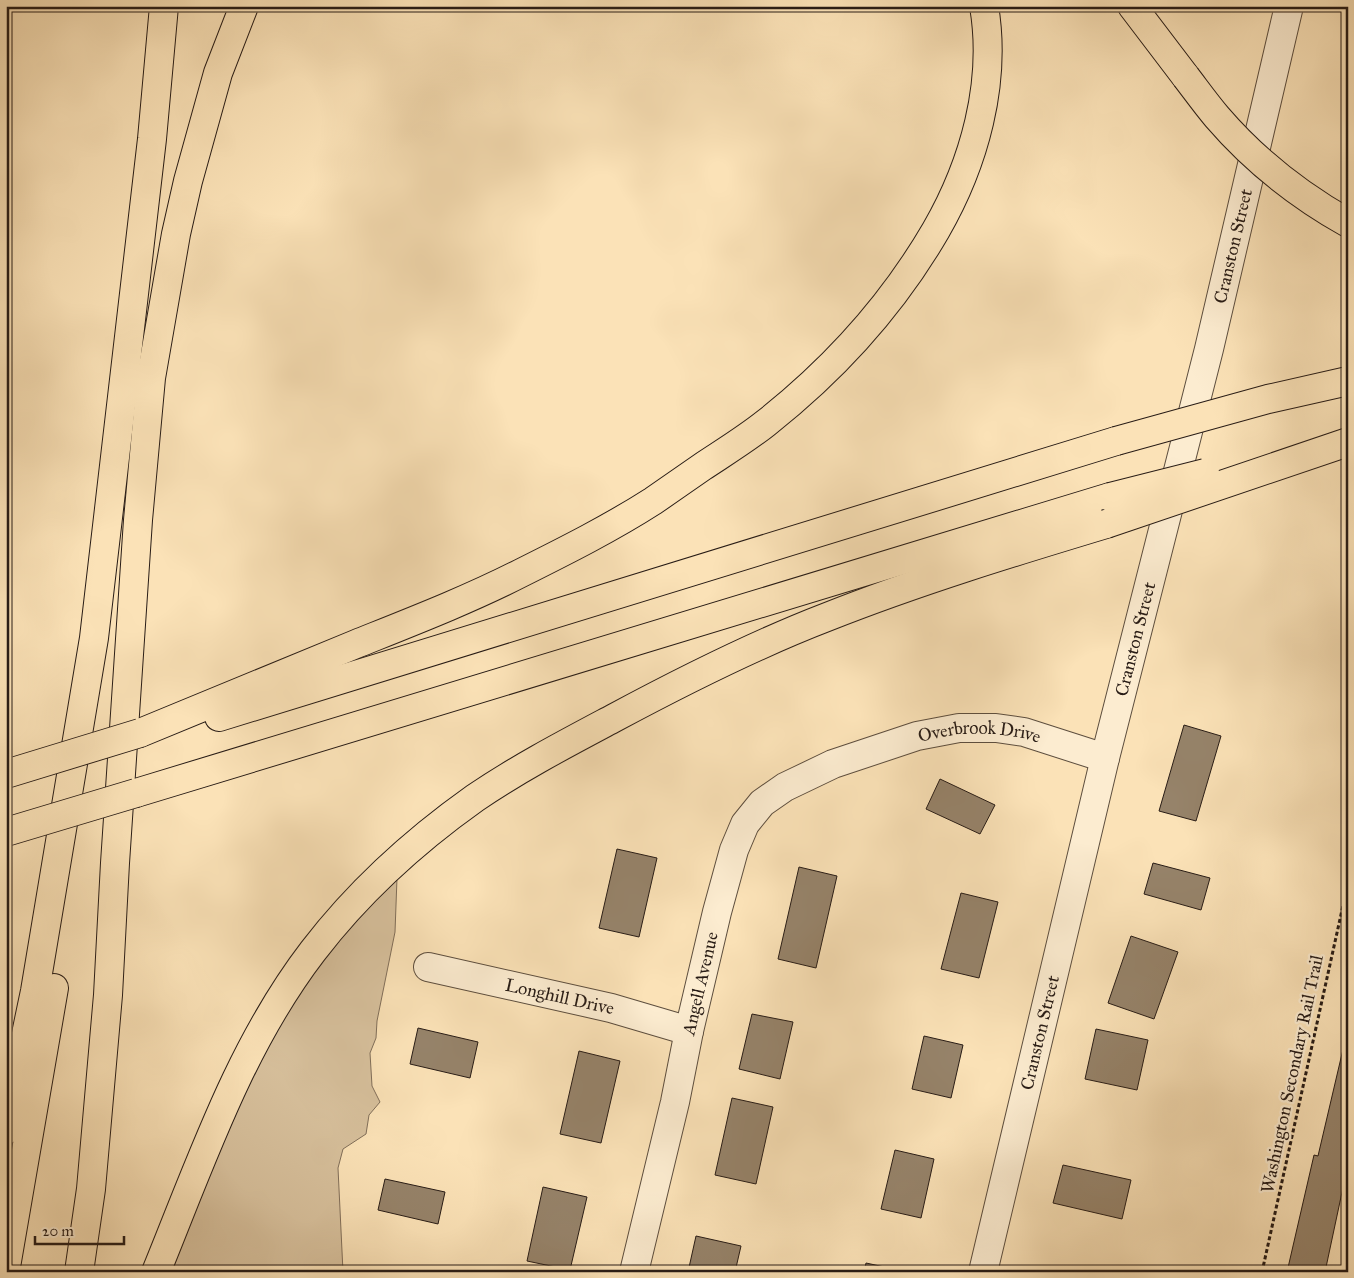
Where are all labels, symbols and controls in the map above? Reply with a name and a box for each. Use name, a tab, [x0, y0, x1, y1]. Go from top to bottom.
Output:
street label: Cranston Street	[1209, 186, 1257, 306]
street label: Cranston Street	[1110, 579, 1160, 698]
street label: Overbrook Drive	[916, 716, 1044, 748]
street label: Angell Avenue	[677, 930, 723, 1038]
street label: Washington Secondary Rail Trail	[1256, 953, 1329, 1195]
street label: Cranston Street	[1016, 973, 1064, 1092]
street label: Longhill Drive	[503, 974, 616, 1019]
scale bar	[35, 1213, 124, 1245]
text: 20 m	[42, 1222, 74, 1240]

